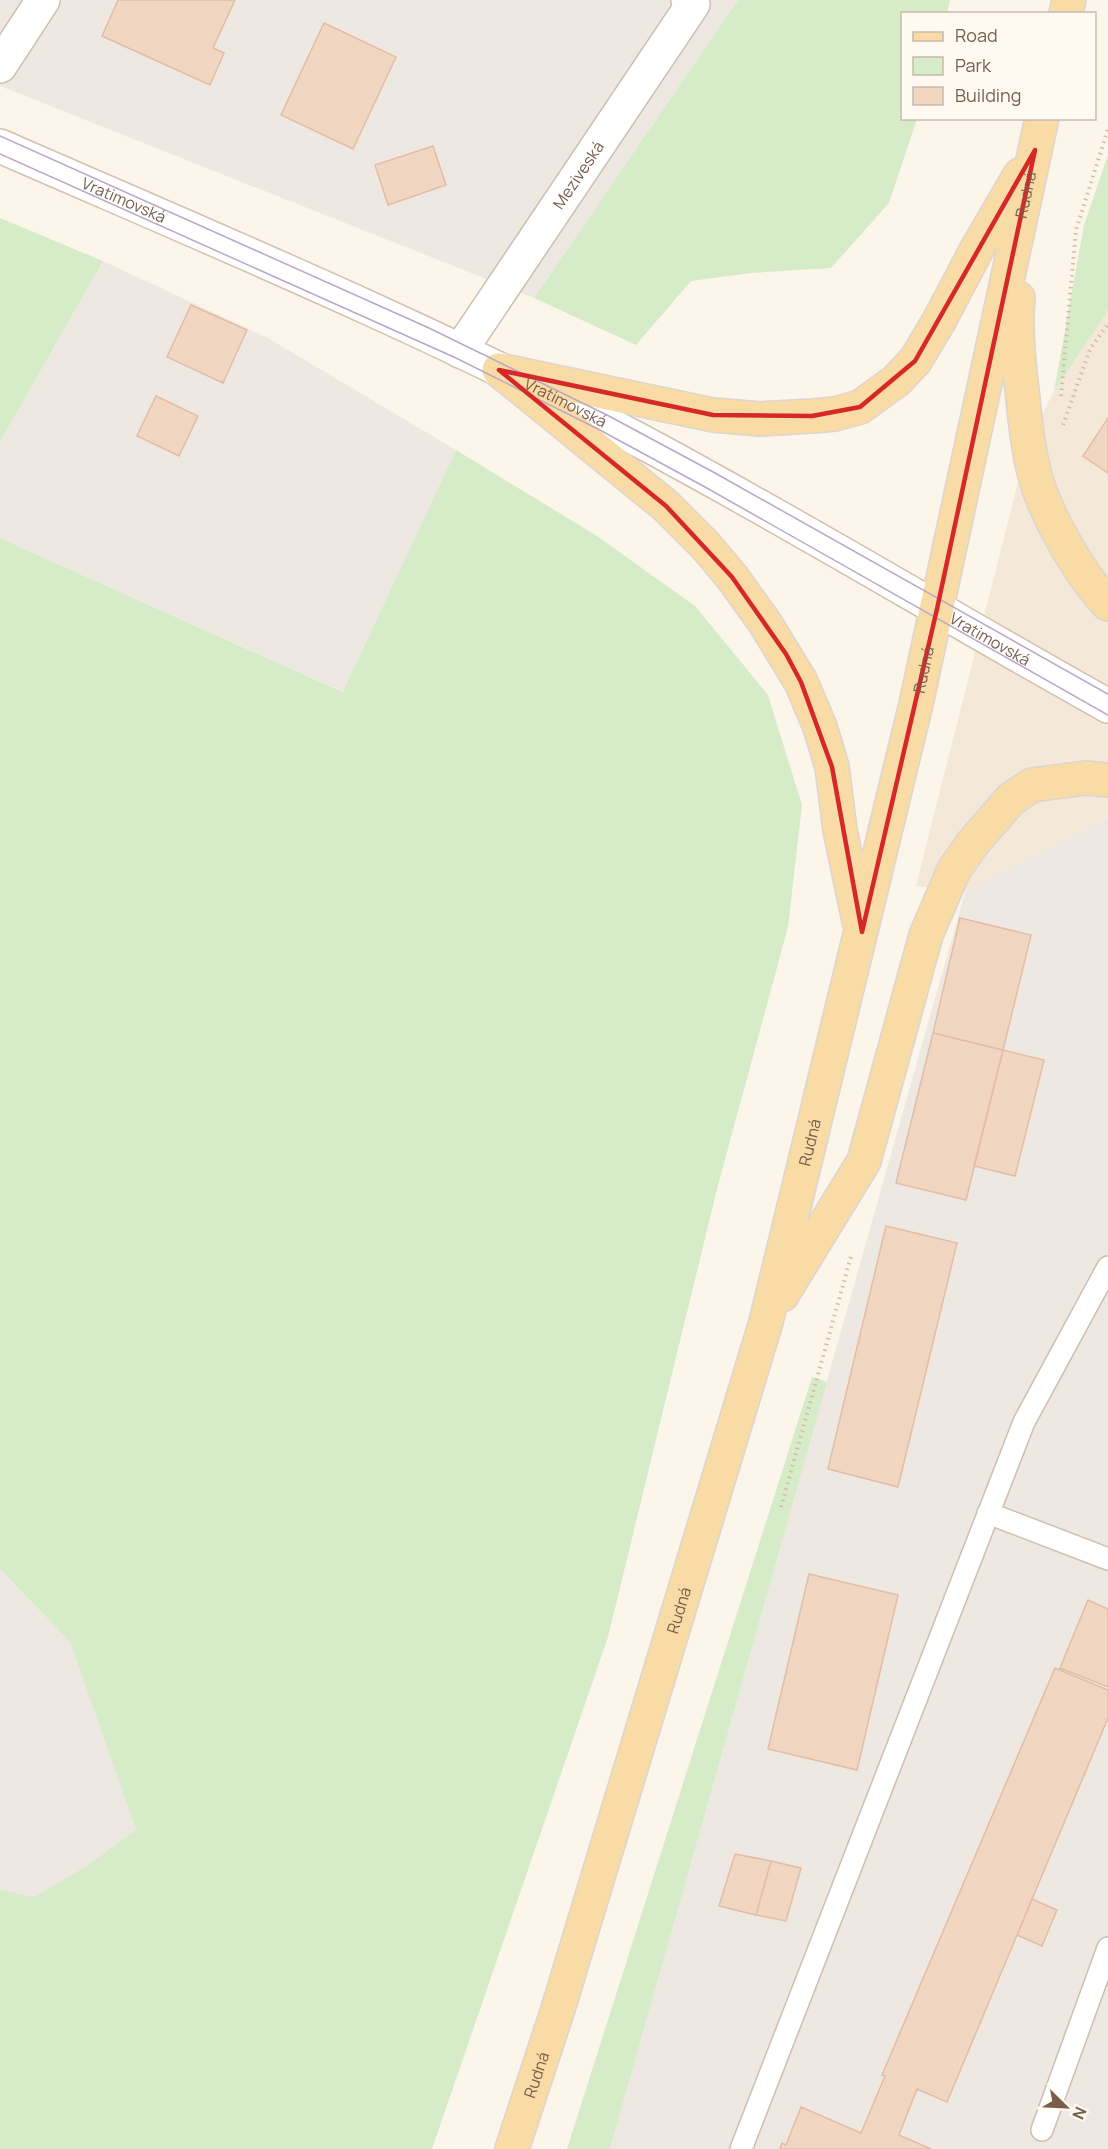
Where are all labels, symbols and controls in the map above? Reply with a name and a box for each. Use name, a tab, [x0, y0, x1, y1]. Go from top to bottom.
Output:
legend	[901, 12, 1096, 120]
text: Road	[955, 23, 998, 47]
text: Park	[955, 53, 992, 77]
text: Building	[955, 83, 1021, 107]
street label: Meziveská	[547, 137, 609, 213]
street label: Rudná	[1010, 169, 1041, 220]
street label: Vratimovská	[78, 172, 169, 228]
street label: Vratimovská	[521, 372, 611, 432]
street label: Vratimovská	[946, 607, 1034, 671]
street label: Rudná	[908, 644, 939, 695]
street label: Rudná	[793, 1117, 826, 1168]
street label: Rudná	[661, 1584, 696, 1636]
street label: Rudná	[518, 2049, 554, 2101]
north arrow	[1036, 2077, 1096, 2137]
text: N	[1067, 2103, 1092, 2123]

